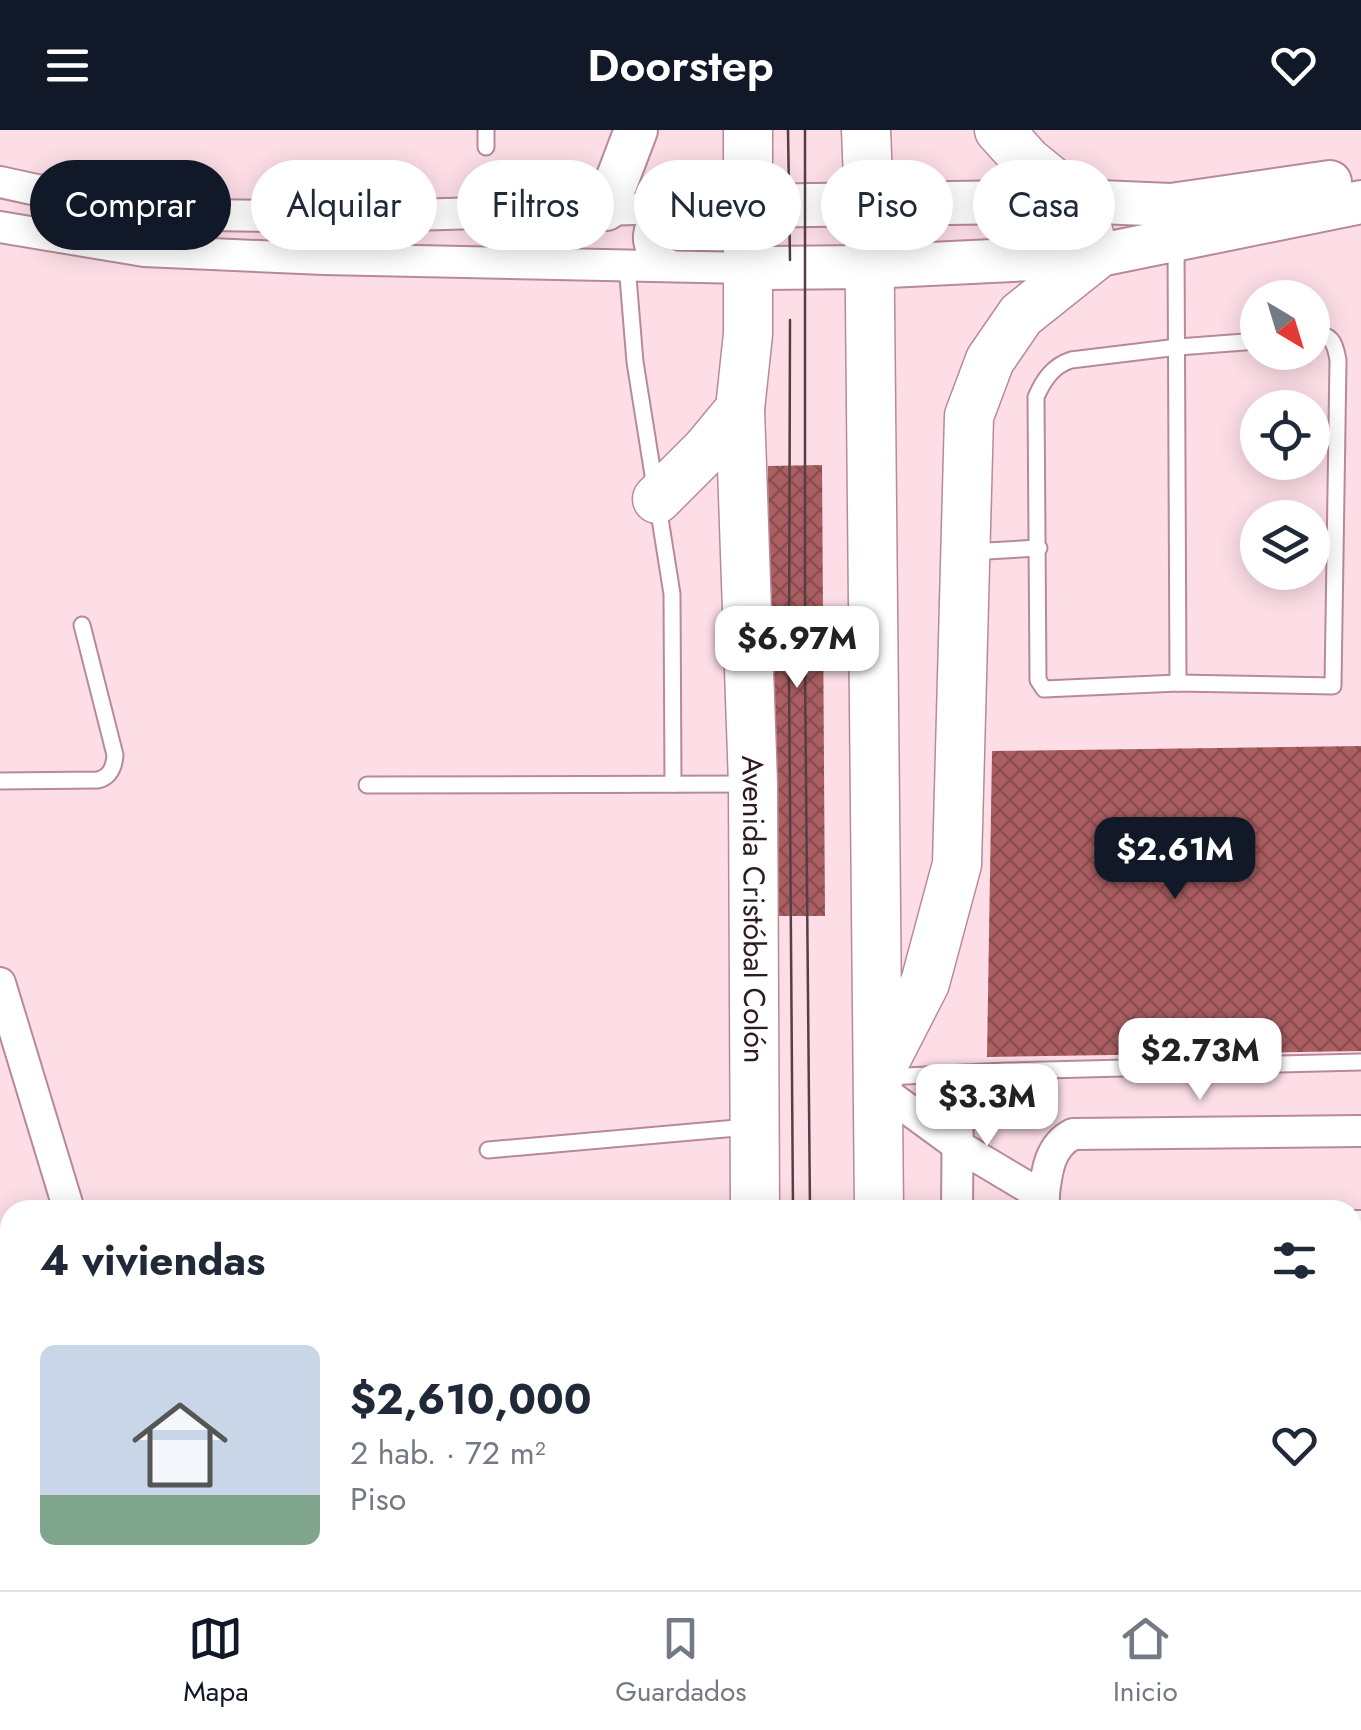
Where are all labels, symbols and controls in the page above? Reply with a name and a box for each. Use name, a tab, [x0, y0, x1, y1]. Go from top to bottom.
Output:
text: Doorstep	[587, 33, 774, 98]
icon: menu	[40, 38, 95, 93]
icon: heart	[1266, 38, 1321, 93]
chip: Comprar	[30, 160, 231, 250]
chip: Alquilar	[251, 160, 437, 250]
chip: Filtros	[457, 160, 614, 250]
chip: Nuevo	[634, 160, 801, 250]
chip: Piso	[821, 160, 953, 250]
chip: Casa	[973, 160, 1115, 250]
north arrow	[1240, 280, 1330, 370]
map controls	[1240, 280, 1330, 590]
button: locate	[1240, 390, 1330, 480]
button: layers	[1240, 500, 1330, 590]
pin: $6.97M	[716, 606, 878, 691]
text: $6.97M	[737, 615, 857, 661]
street label: Avenida Cristóbal Colón	[731, 754, 776, 1064]
pin: $2.61M	[1094, 817, 1256, 902]
text: $2.61M	[1116, 826, 1234, 872]
pin: $2.73M	[1119, 1018, 1281, 1103]
text: $2.73M	[1141, 1027, 1259, 1073]
pin: $3.3M	[917, 1064, 1057, 1149]
text: $3.3M	[938, 1073, 1036, 1119]
text: 4 viviendas	[40, 1230, 265, 1291]
icon: filters	[1267, 1233, 1322, 1288]
text: $2,610,000	[350, 1369, 592, 1430]
icon: home	[120, 1385, 240, 1505]
icon: heart	[1267, 1418, 1322, 1473]
text: 2 hab. · 72 m²	[350, 1430, 546, 1476]
text: Piso	[350, 1476, 406, 1522]
tab: Mapa	[183, 1611, 249, 1712]
tab: Guardados	[615, 1611, 747, 1712]
tab: Inicio	[1113, 1611, 1178, 1712]

